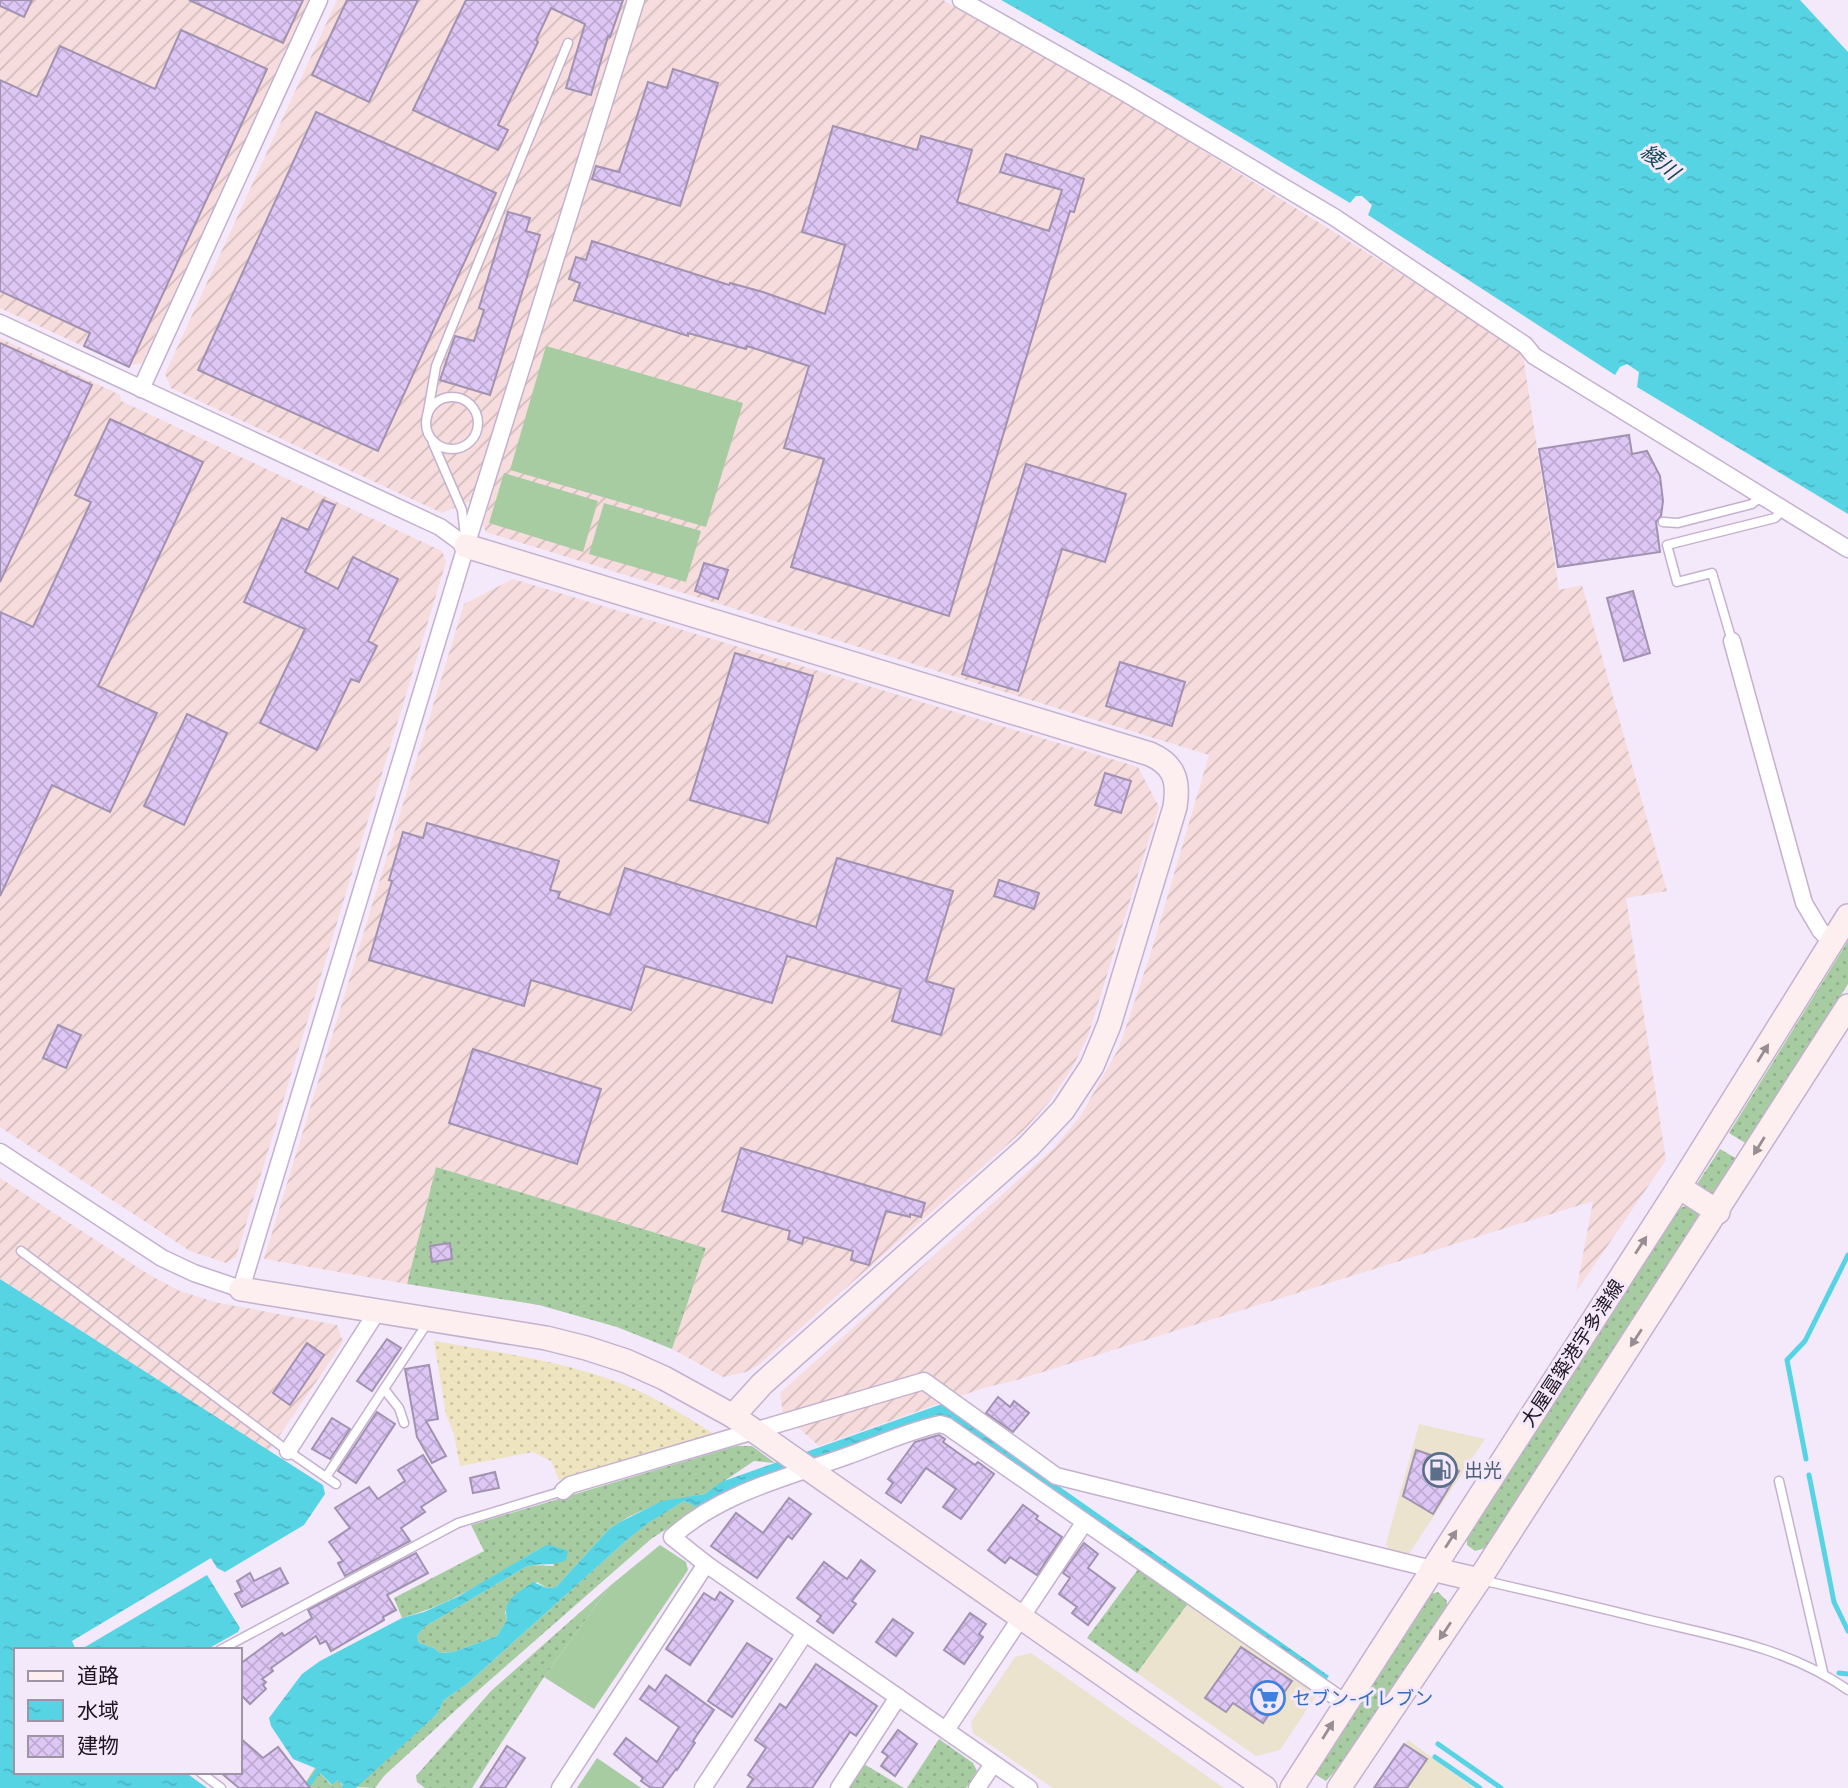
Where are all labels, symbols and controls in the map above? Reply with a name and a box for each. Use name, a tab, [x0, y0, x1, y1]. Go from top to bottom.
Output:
water label: 綾川	[1636, 138, 1687, 186]
one-way arrow	[1756, 1043, 1769, 1062]
one-way arrow	[1753, 1137, 1766, 1156]
one-way arrow	[1635, 1235, 1648, 1255]
street label: 大屋冨築港宇多津線	[1515, 1275, 1629, 1431]
one-way arrow	[1630, 1328, 1643, 1347]
fuel station icon: 出光	[1421, 1451, 1459, 1489]
place label: 出光	[1464, 1458, 1502, 1482]
one-way arrow	[1445, 1529, 1458, 1549]
one-way arrow	[1438, 1621, 1451, 1640]
legend	[14, 1648, 242, 1774]
text: 道路	[77, 1662, 119, 1688]
supermarket icon: セブン-イレブン	[1249, 1679, 1287, 1717]
place label: セブン-イレブン	[1292, 1686, 1433, 1710]
text: 水域	[77, 1697, 119, 1723]
one-way arrow	[1321, 1720, 1334, 1740]
text: 建物	[77, 1732, 119, 1758]

